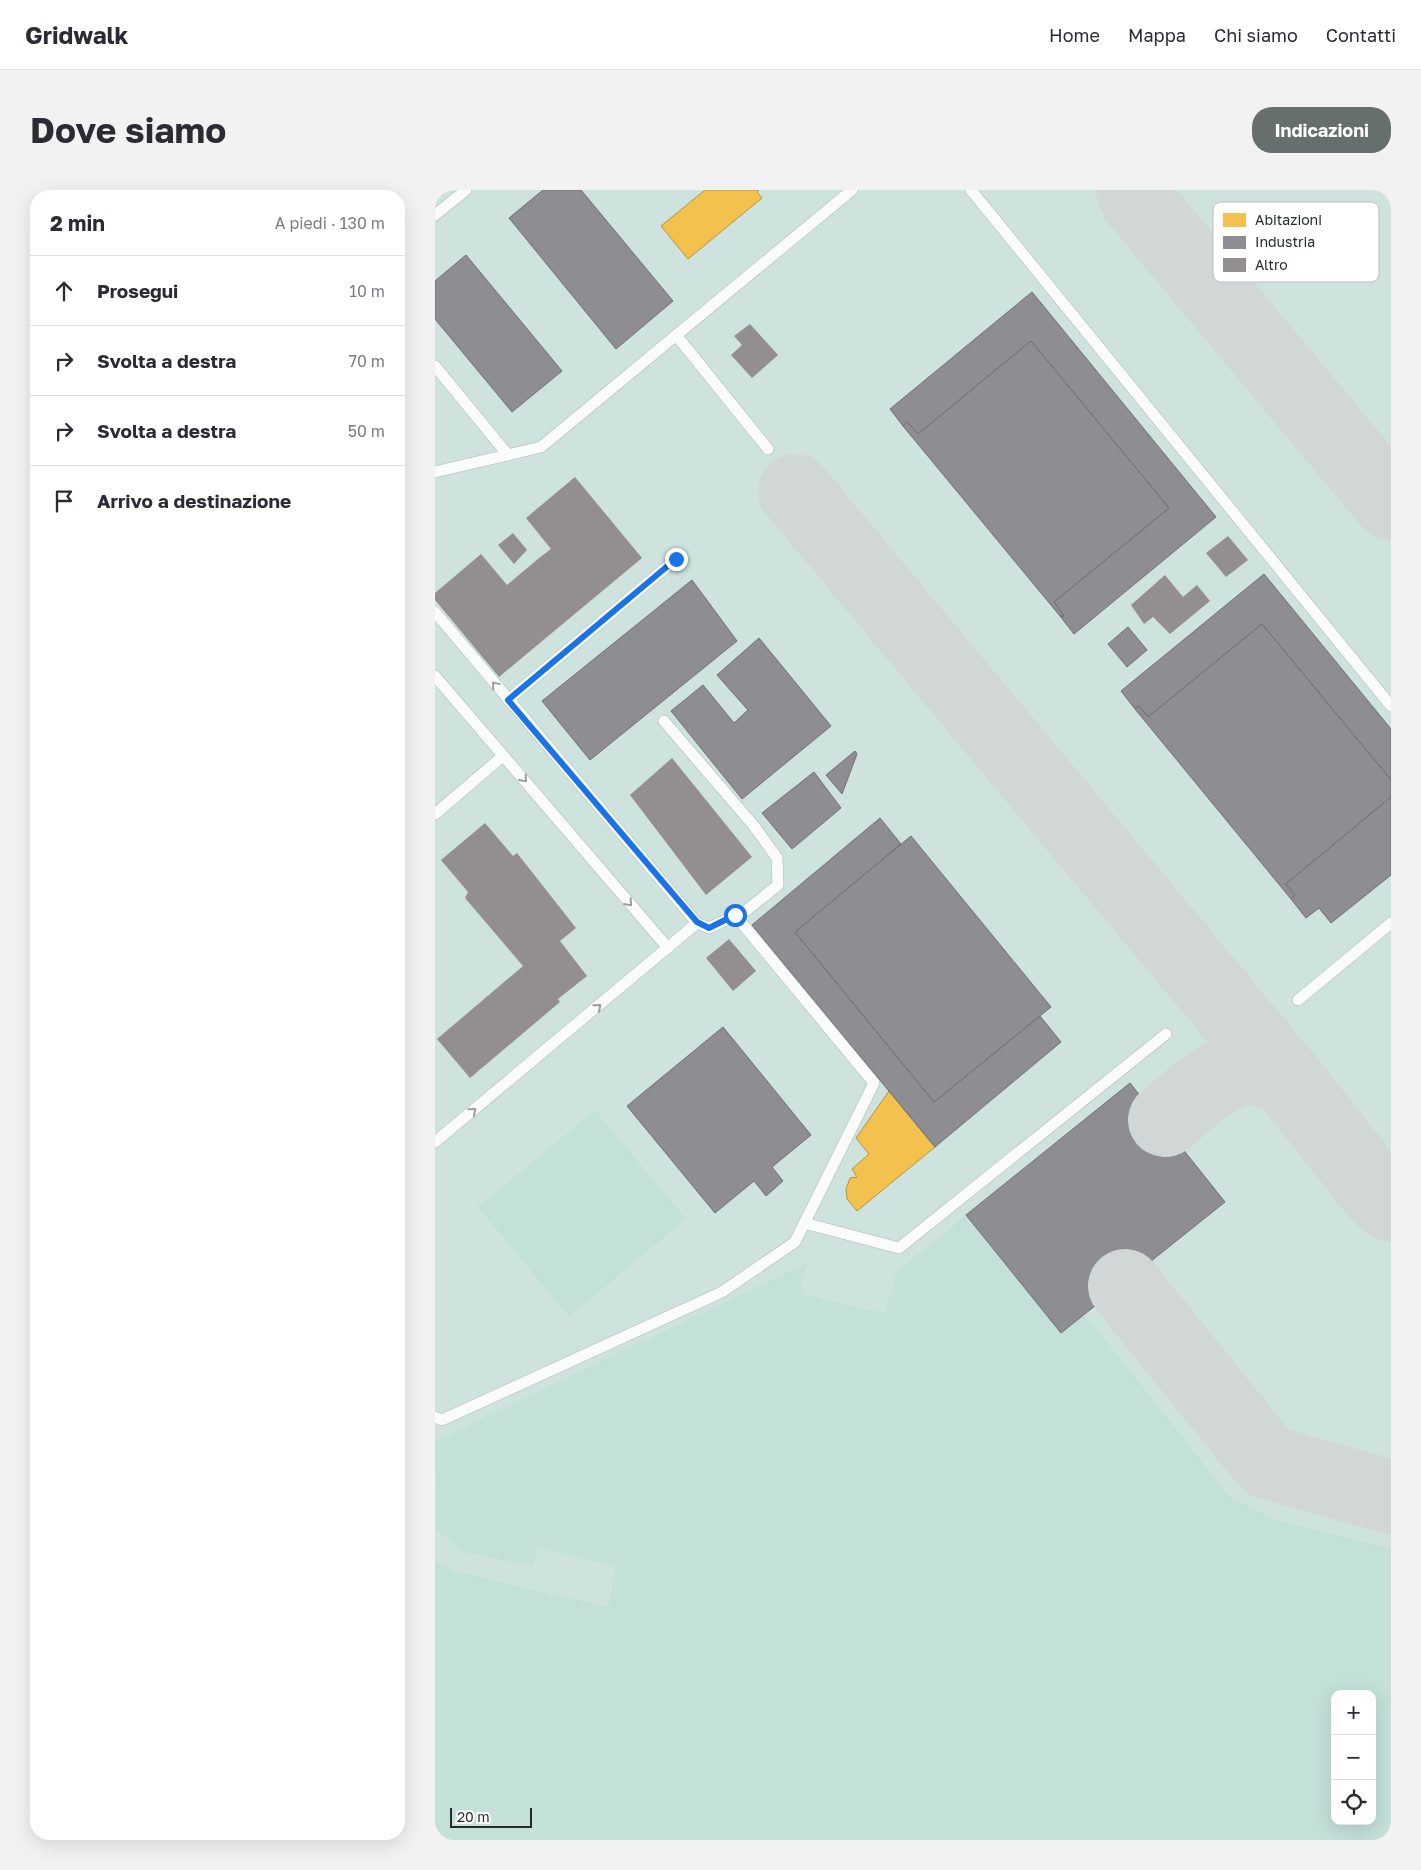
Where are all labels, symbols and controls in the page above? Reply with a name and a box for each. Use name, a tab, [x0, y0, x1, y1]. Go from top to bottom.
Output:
text: Gridwalk	[25, 20, 129, 49]
text: Home	[1049, 24, 1100, 46]
text: Mappa	[1128, 24, 1186, 46]
text: Chi siamo	[1214, 24, 1298, 46]
text: Contatti	[1326, 24, 1396, 46]
button: Indicazioni	[1252, 107, 1391, 153]
text: Dove siamo	[30, 109, 226, 151]
legend	[1213, 202, 1379, 282]
text: 2 min	[50, 210, 105, 236]
text: Abitazioni	[1255, 211, 1322, 228]
text: A piedi · 130 m	[275, 213, 385, 233]
text: Industria	[1255, 233, 1315, 250]
text: Altro	[1255, 256, 1288, 273]
icon: ahead	[50, 277, 78, 305]
text: Prosegui	[97, 279, 178, 302]
text: 10 m	[349, 281, 385, 301]
icon: right	[50, 347, 78, 375]
text: Svolta a destra	[97, 349, 236, 372]
text: 70 m	[348, 351, 385, 371]
icon: right	[50, 417, 78, 445]
text: Svolta a destra	[97, 419, 236, 442]
text: 50 m	[348, 421, 385, 441]
icon: arrive	[50, 487, 78, 515]
text: Arrivo a destinazione	[97, 489, 291, 512]
route end	[665, 548, 688, 571]
one-way arrow	[493, 682, 501, 691]
one-way arrow	[518, 774, 527, 783]
one-way arrow	[623, 897, 632, 906]
route start	[724, 904, 747, 927]
one-way arrow	[592, 1003, 601, 1012]
one-way arrow	[467, 1107, 476, 1116]
map controls	[1331, 1690, 1376, 1825]
button: +	[1331, 1690, 1376, 1735]
button: −	[1331, 1735, 1376, 1780]
button: locate	[1331, 1780, 1376, 1825]
scale bar	[450, 1805, 533, 1828]
text: 20 m	[457, 1808, 490, 1825]

